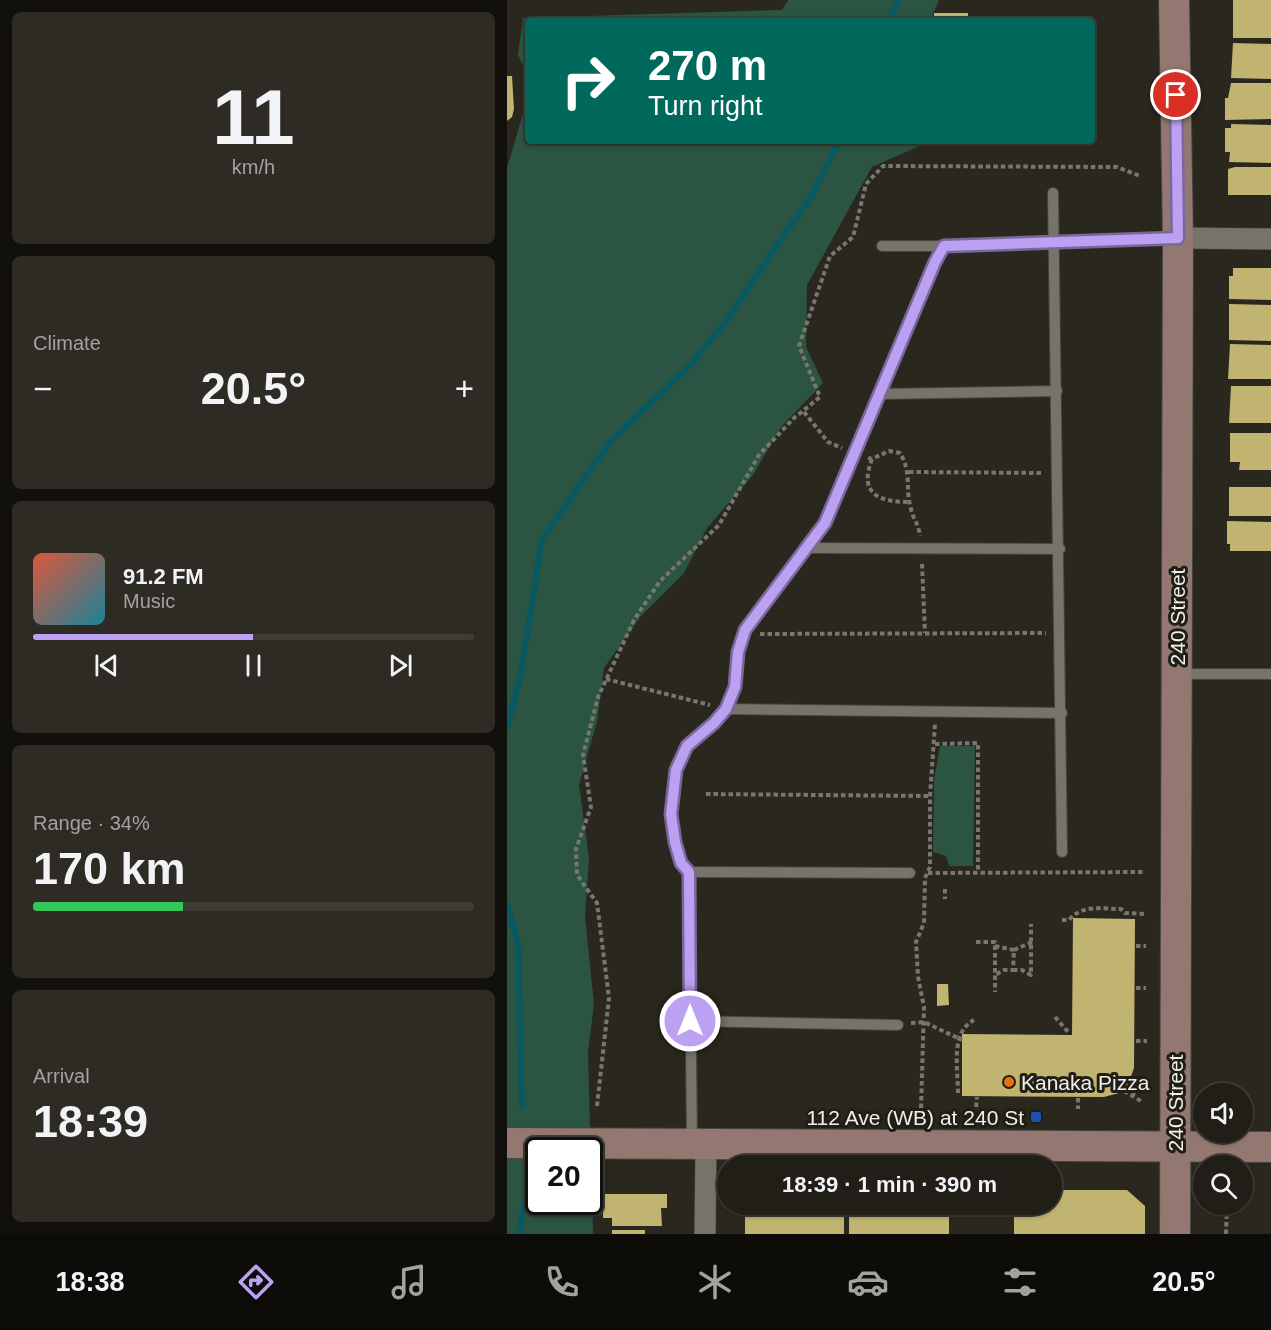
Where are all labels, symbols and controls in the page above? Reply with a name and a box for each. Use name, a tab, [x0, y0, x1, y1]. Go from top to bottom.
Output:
icon: right	[549, 42, 627, 120]
text: 270 m	[648, 42, 767, 89]
pin	[1150, 69, 1201, 120]
text: 11	[212, 73, 295, 161]
icon: arrive	[1159, 78, 1192, 111]
text: Turn right	[648, 91, 763, 121]
text: km/h	[232, 156, 275, 178]
text: Climate	[33, 332, 101, 354]
text: 20.5°	[201, 363, 306, 414]
text: −	[33, 370, 52, 407]
text: +	[455, 370, 474, 407]
text: 91.2 FM	[123, 564, 204, 589]
street label: 240 Street	[1166, 568, 1189, 665]
text: Music	[123, 590, 175, 612]
icon: previous	[90, 649, 123, 682]
icon: pause	[237, 649, 270, 682]
icon: next	[384, 649, 417, 682]
text: Range · 34%	[33, 812, 150, 834]
text: 170 km	[33, 843, 186, 894]
position arrow	[658, 989, 722, 1053]
street label: 240 Street	[1164, 1054, 1187, 1151]
text: Arrival	[33, 1065, 90, 1087]
place label: Kanaka Pizza	[1021, 1071, 1150, 1094]
marker: Kanaka Pizza	[1002, 1075, 1016, 1089]
map controls	[1193, 1083, 1253, 1215]
button: sound	[1193, 1083, 1253, 1143]
text: 18:39	[33, 1096, 148, 1147]
place label: 112 Ave (WB) at 240 St	[806, 1106, 1024, 1129]
marker: 112 Ave (WB) at 240 St	[1029, 1110, 1043, 1124]
speed limit sign: 20	[525, 1137, 603, 1215]
button: search	[1193, 1155, 1253, 1215]
text: 18:39 · 1 min · 390 m	[782, 1172, 997, 1197]
icon: directions	[235, 1261, 277, 1303]
icon: music	[388, 1261, 430, 1303]
icon: phone	[541, 1261, 583, 1303]
icon: climate	[694, 1261, 736, 1303]
icon: car	[847, 1261, 889, 1303]
icon: filters	[999, 1261, 1041, 1303]
text: 18:38	[55, 1267, 124, 1297]
text: 20.5°	[1152, 1267, 1216, 1297]

